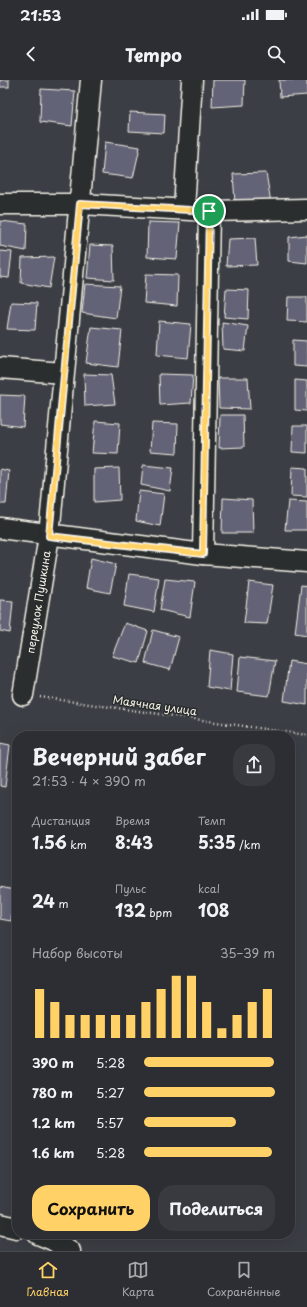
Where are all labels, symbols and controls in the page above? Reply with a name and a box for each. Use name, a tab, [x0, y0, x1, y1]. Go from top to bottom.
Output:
text: 21:53	[20, 3, 61, 26]
text: Tempo	[125, 41, 182, 68]
icon: back	[20, 43, 42, 65]
icon: search	[265, 43, 287, 65]
pin	[192, 194, 226, 228]
icon: arrive	[198, 200, 220, 222]
street label: переулок Пушкина	[21, 549, 55, 655]
street label: Маячная улица	[112, 691, 198, 719]
text: Вечерний забег	[32, 739, 206, 772]
button: share	[233, 744, 275, 786]
text: 21:53 · 4 × 390 m	[32, 771, 146, 790]
text: Дистанция	[32, 812, 90, 829]
text: Время	[115, 812, 150, 829]
text: Темп	[198, 812, 226, 829]
text: 1.56	[32, 829, 67, 855]
text: 8:43	[115, 829, 153, 855]
text: 5:35	[198, 829, 236, 855]
text: km	[67, 836, 87, 853]
text: /km	[236, 836, 260, 853]
text: Пульс	[115, 880, 146, 897]
text: kcal	[198, 880, 220, 897]
text: 24	[32, 888, 55, 914]
text: m	[55, 895, 69, 912]
text: 132	[115, 897, 146, 923]
text: 108	[198, 897, 229, 923]
text: bpm	[146, 904, 172, 921]
text: Набор высоты	[32, 943, 123, 962]
text: 35–39 m	[220, 943, 275, 962]
text: 390 m	[32, 1053, 74, 1072]
text: 5:28	[96, 1053, 125, 1072]
text: 780 m	[32, 1083, 73, 1102]
text: 5:27	[96, 1083, 124, 1102]
text: 1.2 km	[32, 1113, 75, 1132]
text: 5:57	[96, 1113, 124, 1132]
text: 1.6 km	[32, 1143, 74, 1162]
text: 5:28	[96, 1143, 125, 1162]
button: Сохранить	[32, 1185, 150, 1231]
button: Поделиться	[158, 1185, 275, 1231]
tab: Главная	[26, 1259, 69, 1300]
tab: Карта	[122, 1259, 154, 1300]
tab: Сохранённые	[207, 1259, 281, 1300]

